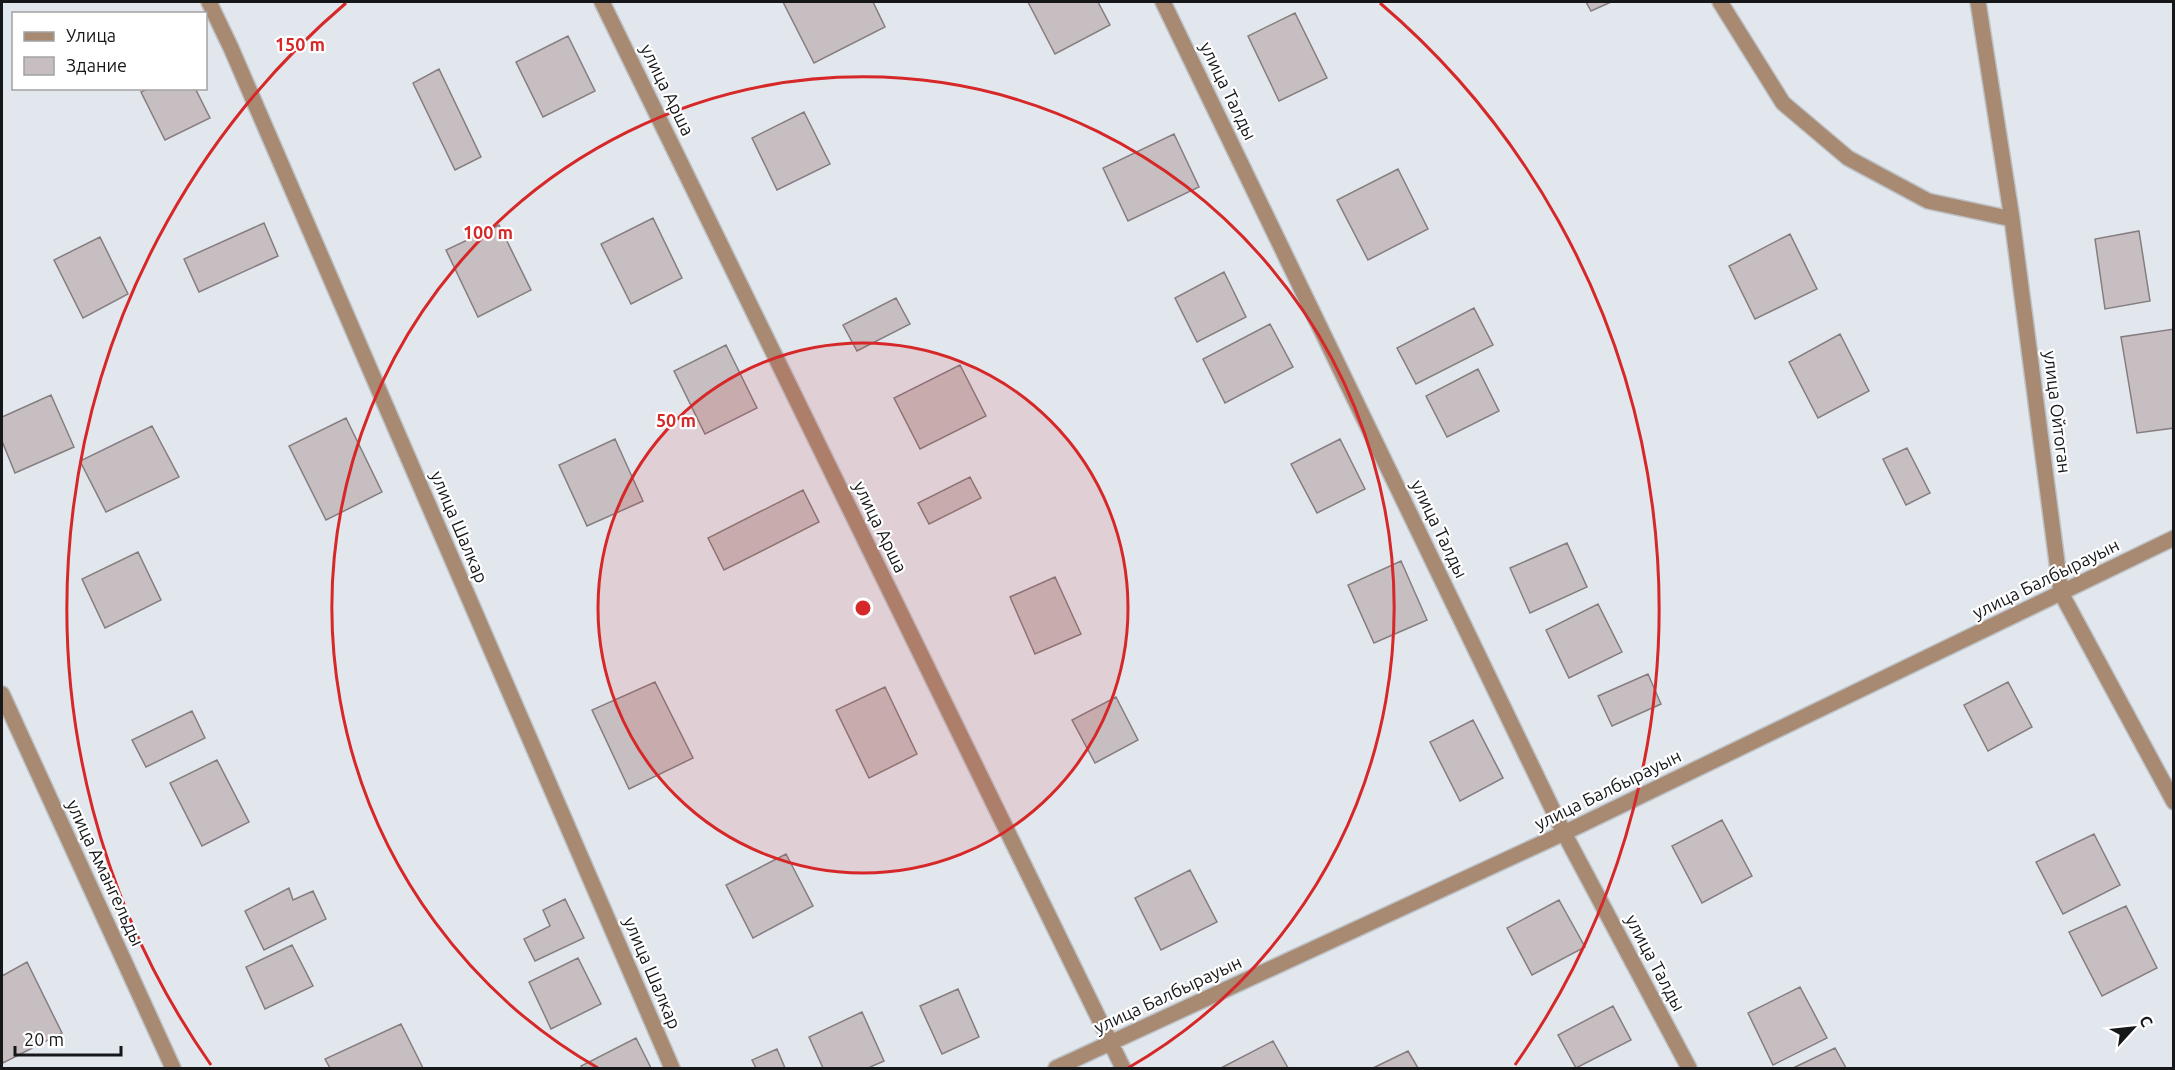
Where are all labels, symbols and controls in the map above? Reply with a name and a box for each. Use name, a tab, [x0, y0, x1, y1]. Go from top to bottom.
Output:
legend	[12, 12, 207, 90]
text: Улица	[66, 25, 116, 45]
text: 150 m	[275, 34, 325, 54]
street label: улица Талды	[1197, 38, 1261, 143]
street label: улица Арша	[637, 40, 699, 139]
text: Здание	[66, 55, 127, 75]
text: 100 m	[463, 222, 513, 242]
street label: улица Ойтоган	[2041, 349, 2075, 474]
text: 50 m	[656, 410, 696, 430]
street label: улица Шалкар	[427, 468, 493, 586]
street label: улица Талды	[1408, 476, 1472, 581]
street label: улица Арша	[850, 477, 912, 576]
street label: улица Балбырауын	[1969, 534, 2122, 622]
centre of rings	[853, 598, 873, 618]
street label: улица Балбырауын	[1531, 745, 1684, 833]
street label: улица Амангельды	[63, 796, 149, 949]
street label: улица Талды	[1622, 911, 1690, 1014]
street label: улица Шалкар	[620, 914, 686, 1032]
street label: улица Балбырауын	[1091, 951, 1245, 1037]
north arrow	[2103, 998, 2163, 1058]
text: С	[2136, 1013, 2157, 1030]
scale bar	[15, 1019, 122, 1057]
text: 20 m	[24, 1029, 64, 1049]

